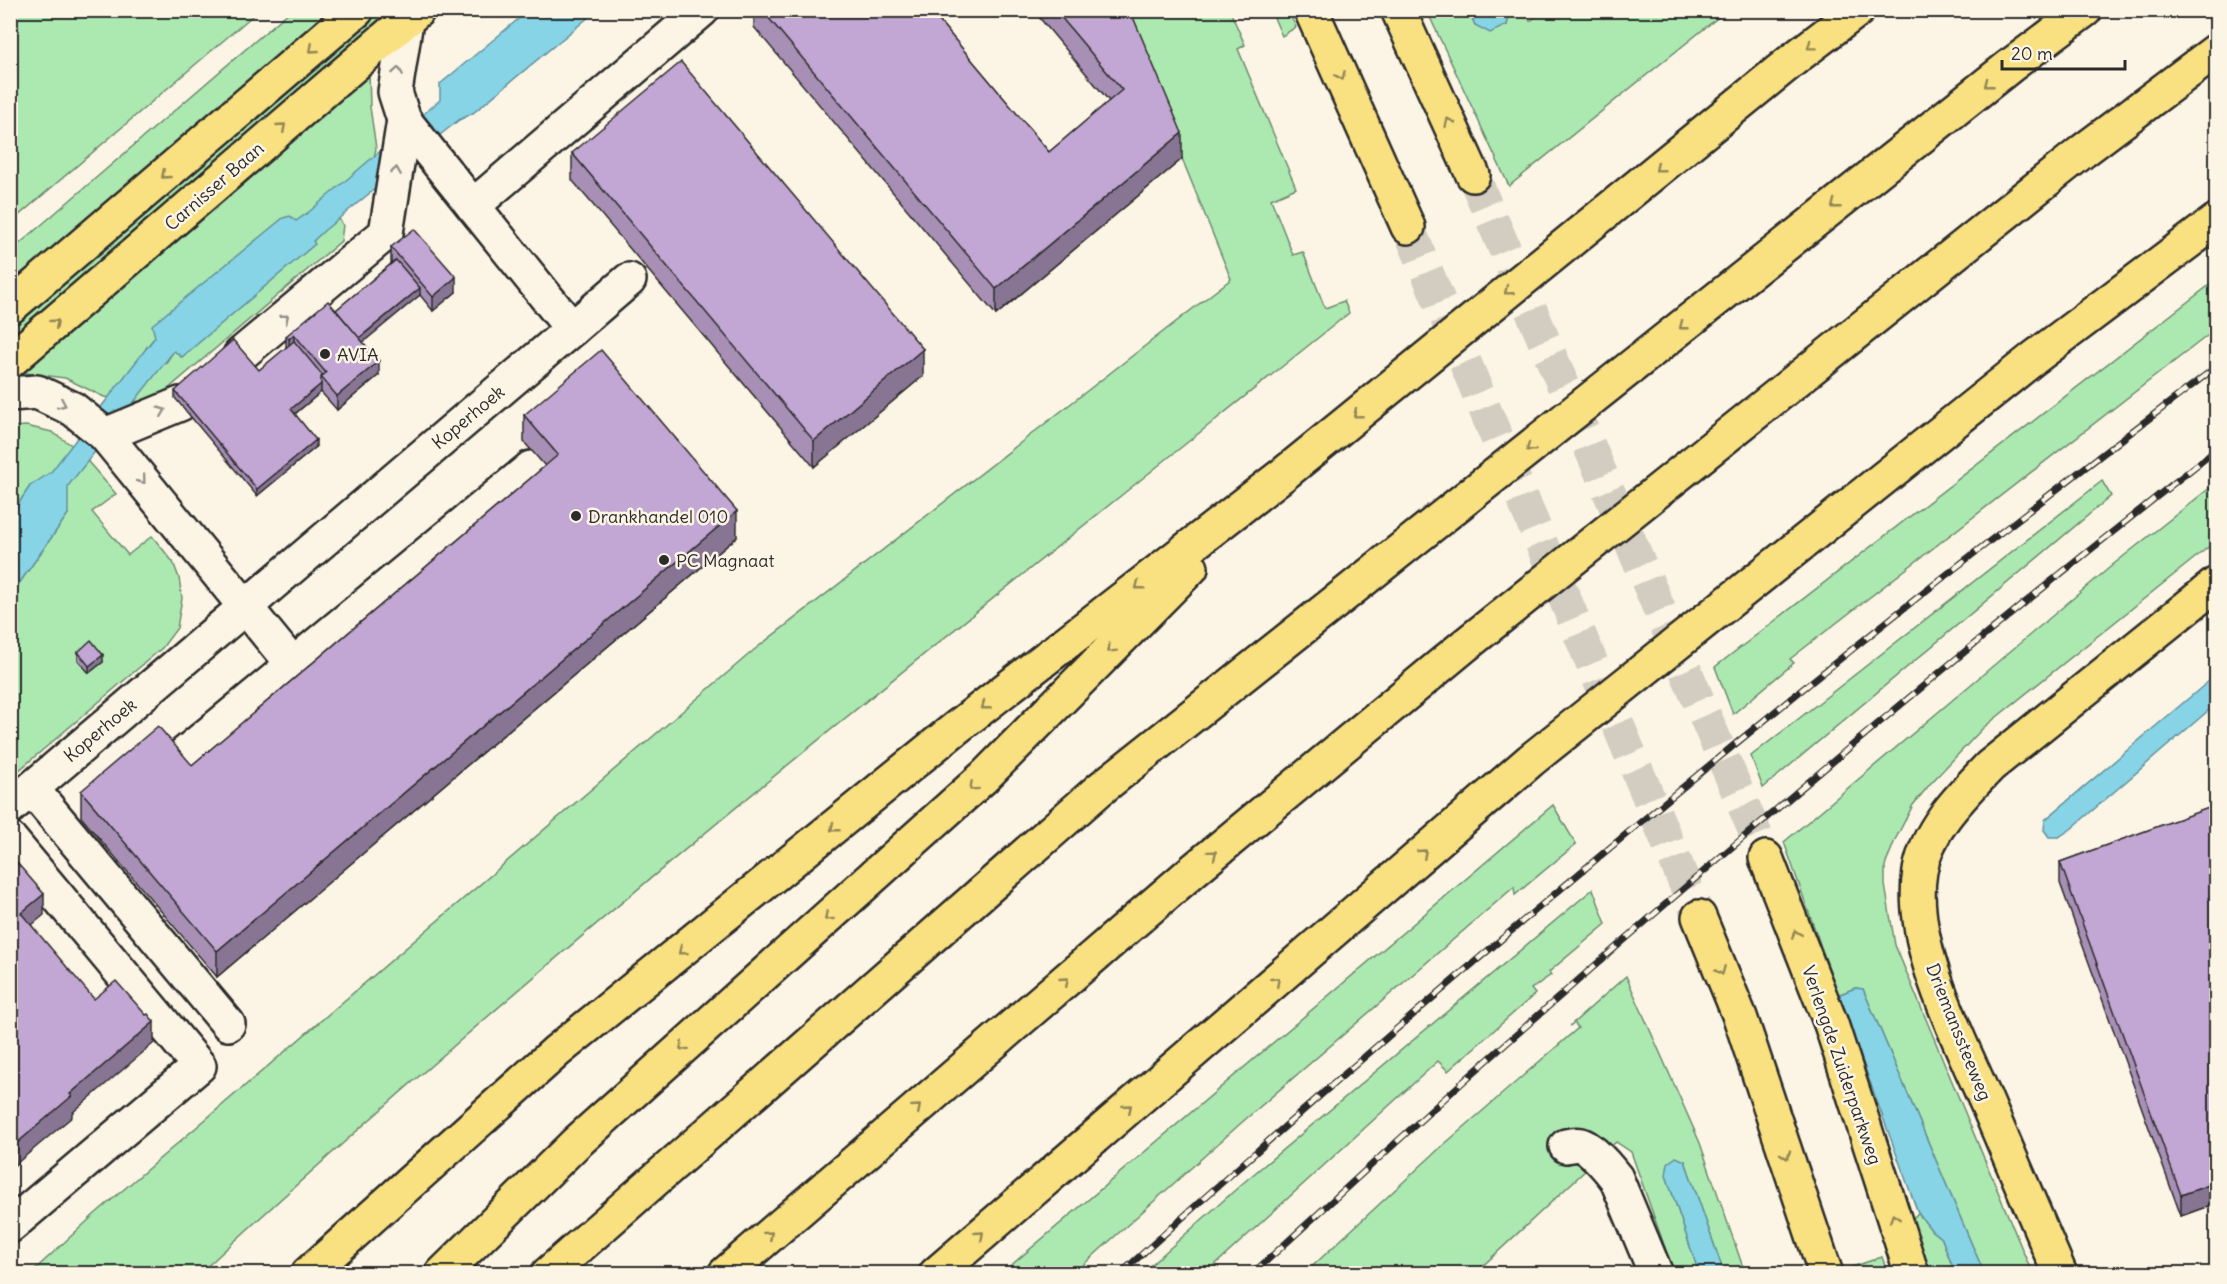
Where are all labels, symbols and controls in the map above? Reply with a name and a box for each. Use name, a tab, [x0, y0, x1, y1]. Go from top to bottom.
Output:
scale bar	[2002, 33, 2125, 71]
one-way arrow	[1807, 38, 1818, 49]
one-way arrow	[309, 41, 320, 52]
text: 20 m	[2011, 42, 2053, 65]
one-way arrow	[392, 66, 404, 76]
one-way arrow	[1333, 70, 1345, 81]
one-way arrow	[1984, 76, 1995, 87]
one-way arrow	[1444, 118, 1456, 129]
one-way arrow	[275, 123, 286, 134]
street label: Carnisser Baan	[160, 137, 268, 235]
one-way arrow	[1655, 161, 1666, 172]
one-way arrow	[390, 166, 402, 176]
one-way arrow	[161, 168, 172, 179]
one-way arrow	[1831, 198, 1842, 209]
one-way arrow	[1504, 284, 1515, 295]
one-way arrow	[278, 314, 289, 325]
one-way arrow	[48, 319, 59, 330]
one-way arrow	[1678, 319, 1689, 330]
place label: AVIA	[337, 343, 379, 366]
marker: AVIA	[318, 347, 332, 361]
street label: Koperhoek	[427, 380, 509, 454]
one-way arrow	[56, 396, 67, 408]
one-way arrow	[156, 406, 167, 418]
one-way arrow	[1353, 407, 1364, 418]
one-way arrow	[1526, 440, 1537, 451]
one-way arrow	[135, 474, 146, 485]
place label: Drankhandel 010	[588, 505, 728, 528]
marker: Drankhandel 010	[569, 509, 583, 523]
place label: PC Magnaat	[676, 549, 775, 572]
marker: PC Magnaat	[657, 553, 671, 567]
one-way arrow	[1135, 578, 1146, 589]
one-way arrow	[1107, 642, 1118, 652]
street label: Koperhoek	[59, 693, 141, 767]
one-way arrow	[981, 698, 992, 709]
one-way arrow	[969, 780, 980, 791]
one-way arrow	[830, 821, 841, 832]
one-way arrow	[1206, 850, 1217, 861]
one-way arrow	[1416, 850, 1427, 861]
one-way arrow	[824, 910, 835, 921]
one-way arrow	[1791, 930, 1803, 941]
one-way arrow	[678, 943, 689, 954]
street label: Driemanssteeweg	[1921, 960, 1997, 1104]
street label: Verlengde Zuiderparkweg	[1797, 962, 1887, 1168]
one-way arrow	[1714, 964, 1726, 975]
one-way arrow	[1058, 977, 1069, 988]
one-way arrow	[1269, 977, 1279, 988]
one-way arrow	[679, 1040, 690, 1051]
one-way arrow	[910, 1104, 921, 1115]
one-way arrow	[1121, 1104, 1132, 1115]
one-way arrow	[1779, 1149, 1791, 1160]
one-way arrow	[1889, 1213, 1901, 1224]
one-way arrow	[762, 1231, 773, 1242]
one-way arrow	[973, 1231, 984, 1242]

